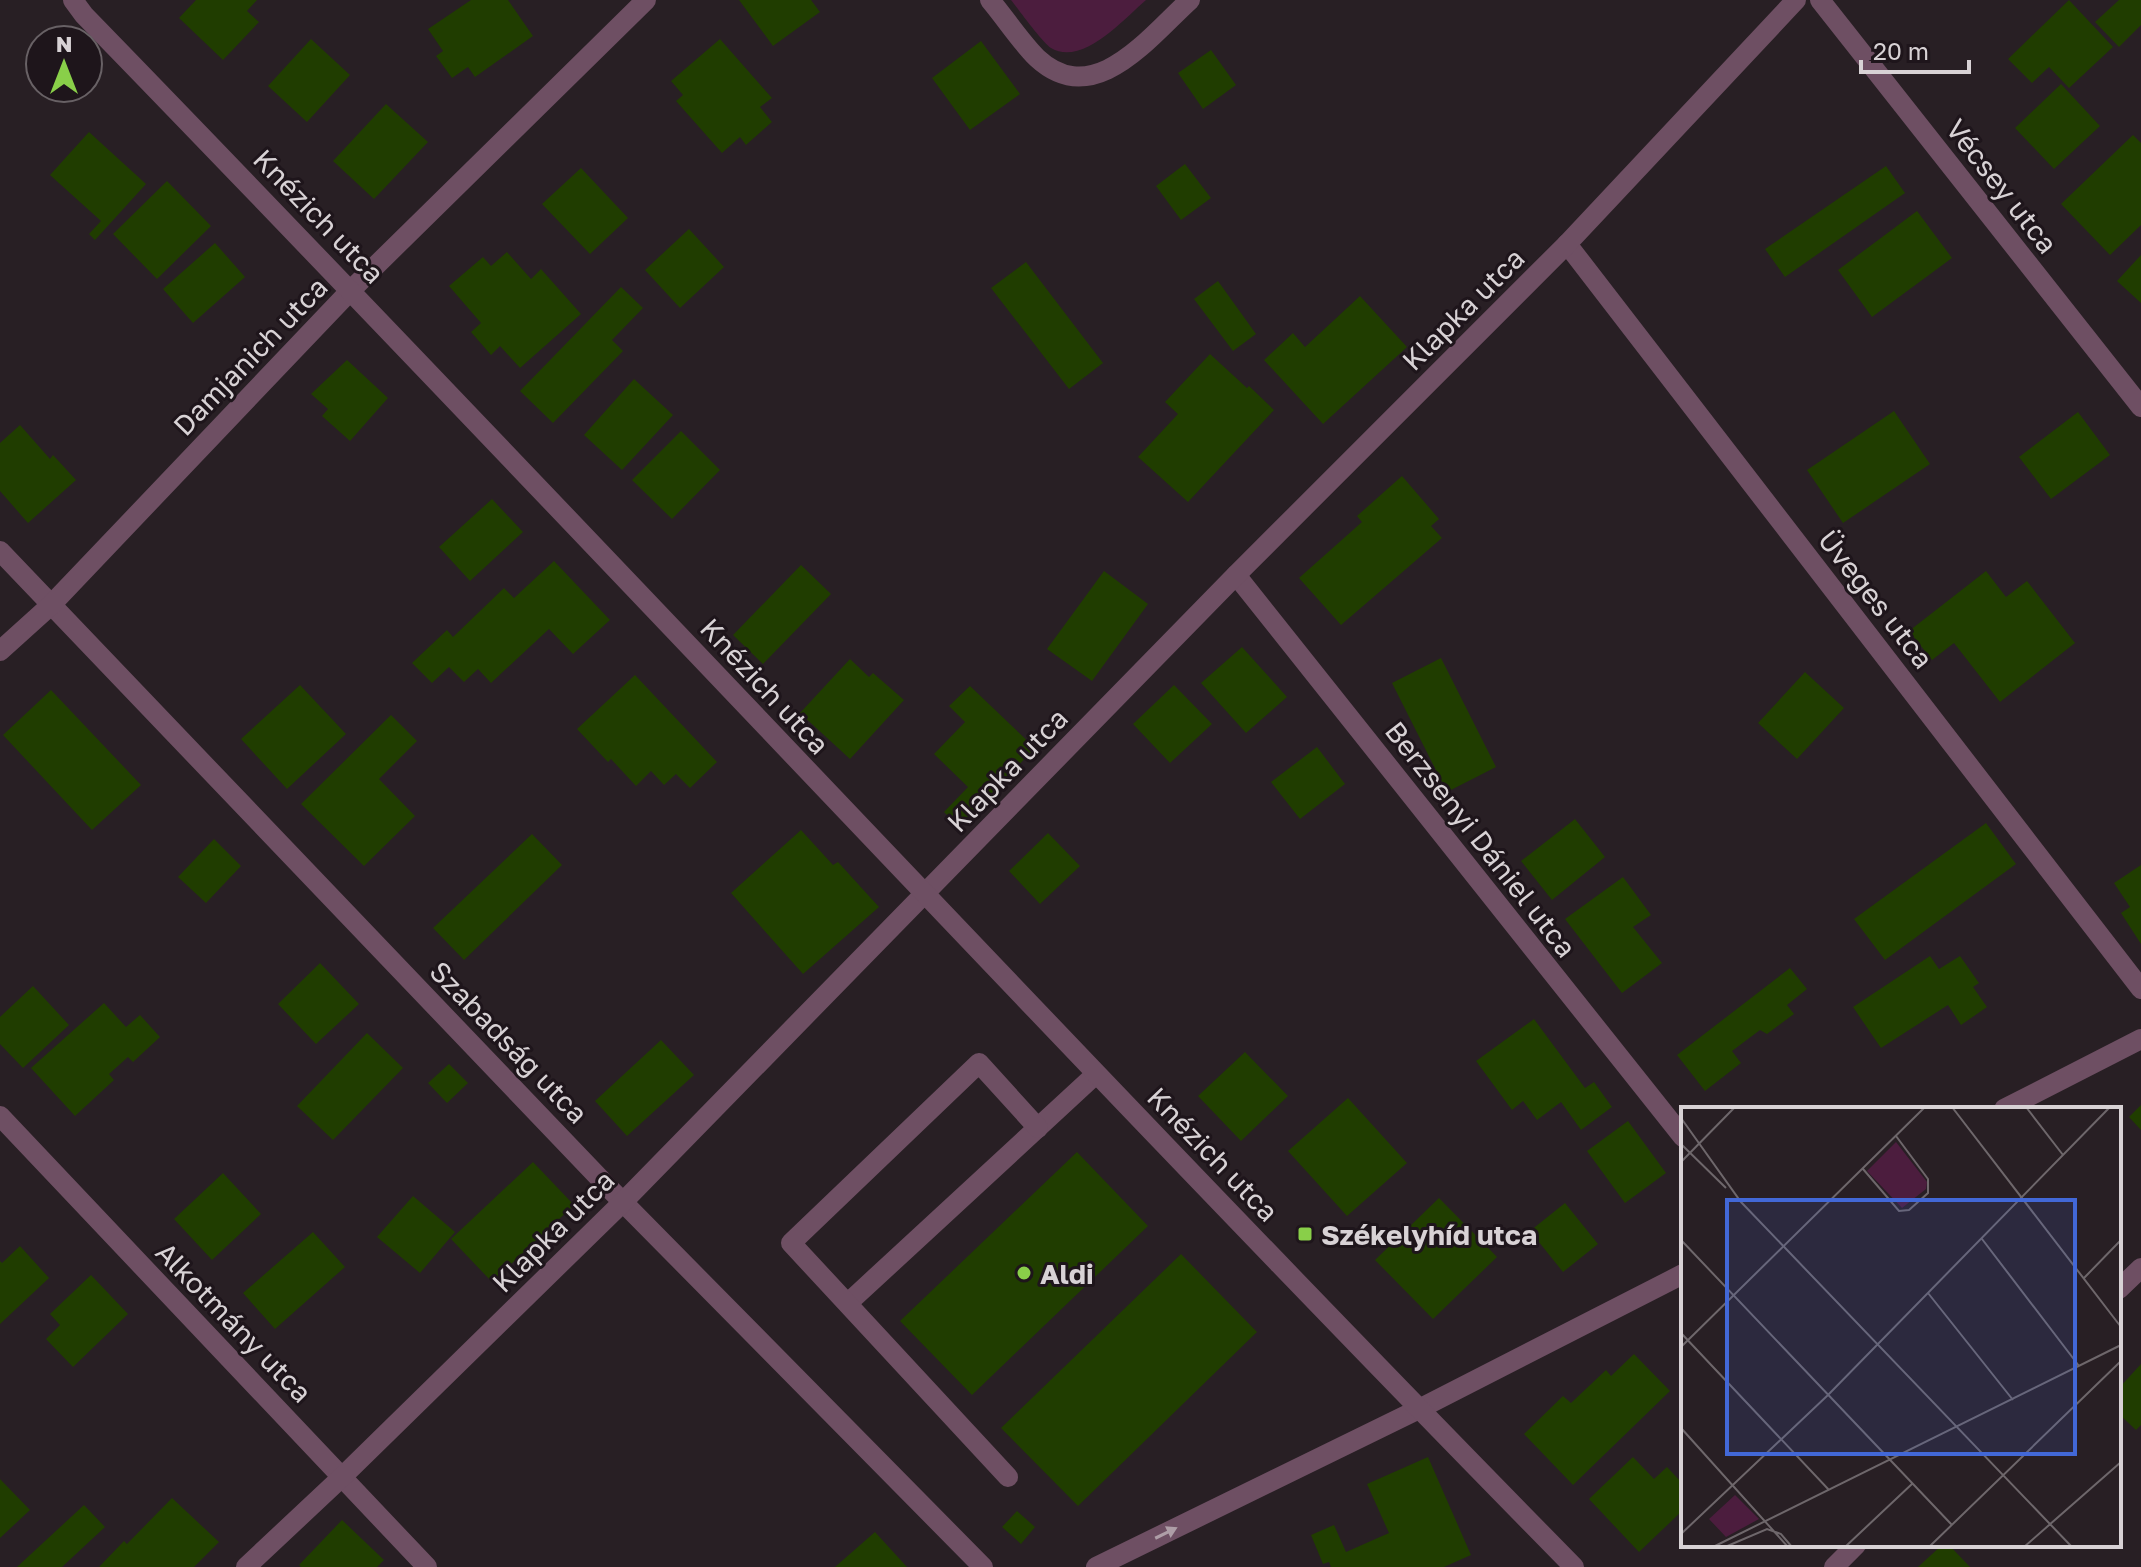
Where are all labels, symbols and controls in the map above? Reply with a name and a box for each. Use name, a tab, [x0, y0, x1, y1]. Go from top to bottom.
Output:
north arrow	[24, 24, 104, 104]
scale bar	[1861, 24, 1969, 74]
text: N	[56, 30, 72, 57]
text: 20 m	[1873, 36, 1929, 65]
street label: Vécsey utca	[1939, 112, 2065, 260]
street label: Knézich utca	[247, 142, 391, 290]
street label: Klapka utca	[1395, 241, 1531, 377]
street label: Damjanich utca	[166, 270, 334, 442]
street label: Üveges utca	[1812, 523, 1940, 675]
street label: Knézich utca	[694, 611, 836, 761]
street label: Klapka utca	[940, 701, 1074, 839]
street label: Berzsenyi Dániel utca	[1379, 715, 1583, 963]
street label: Szabadság utca	[423, 954, 595, 1130]
street label: Knézich utca	[1141, 1080, 1285, 1228]
inset map	[1681, 1107, 2121, 1547]
street label: Klapka utca	[485, 1163, 621, 1299]
place label: Székelyhíd utca	[1321, 1218, 1537, 1251]
marker: Székelyhíd utca	[1296, 1225, 1314, 1243]
street label: Alkotmány utca	[149, 1235, 319, 1409]
place label: Aldi	[1040, 1257, 1094, 1290]
marker: Aldi	[1015, 1264, 1033, 1282]
one-way arrow	[1155, 1526, 1178, 1539]

